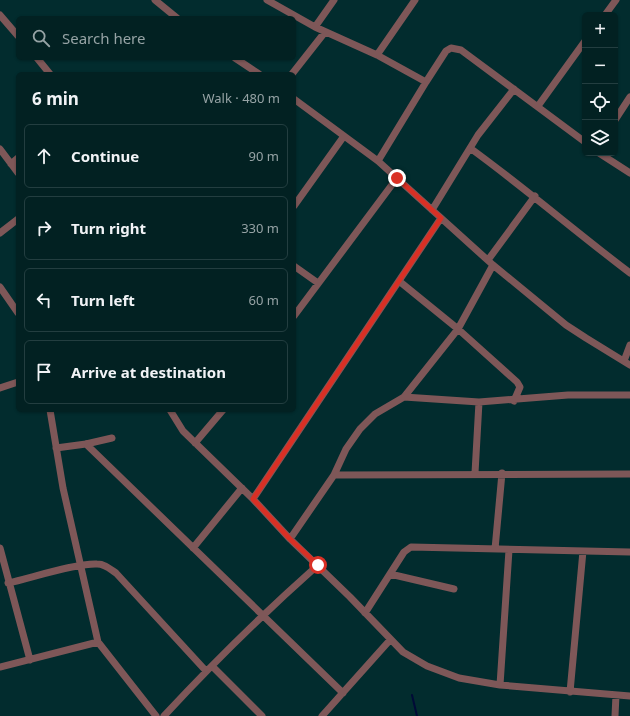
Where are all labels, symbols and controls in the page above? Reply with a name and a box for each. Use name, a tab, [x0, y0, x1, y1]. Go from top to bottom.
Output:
map controls	[582, 12, 618, 156]
button: +	[582, 12, 618, 48]
search box	[16, 16, 296, 60]
icon: search	[30, 27, 52, 49]
text: Search here	[62, 28, 145, 48]
button: −	[582, 48, 618, 84]
button: locate	[582, 84, 618, 120]
text: 6 min	[32, 87, 79, 110]
text: Walk · 480 m	[202, 89, 280, 107]
button: layers	[582, 120, 618, 156]
icon: ahead	[33, 145, 55, 167]
text: Continue	[71, 146, 139, 166]
text: 90 m	[249, 147, 279, 165]
route end	[388, 169, 406, 187]
icon: right	[33, 217, 55, 239]
text: Turn right	[71, 218, 146, 238]
text: 330 m	[241, 219, 279, 237]
icon: left	[33, 289, 55, 311]
text: Turn left	[71, 290, 135, 310]
text: 60 m	[249, 291, 279, 309]
icon: arrive	[33, 361, 55, 383]
text: Arrive at destination	[71, 362, 226, 382]
route start	[309, 556, 327, 574]

